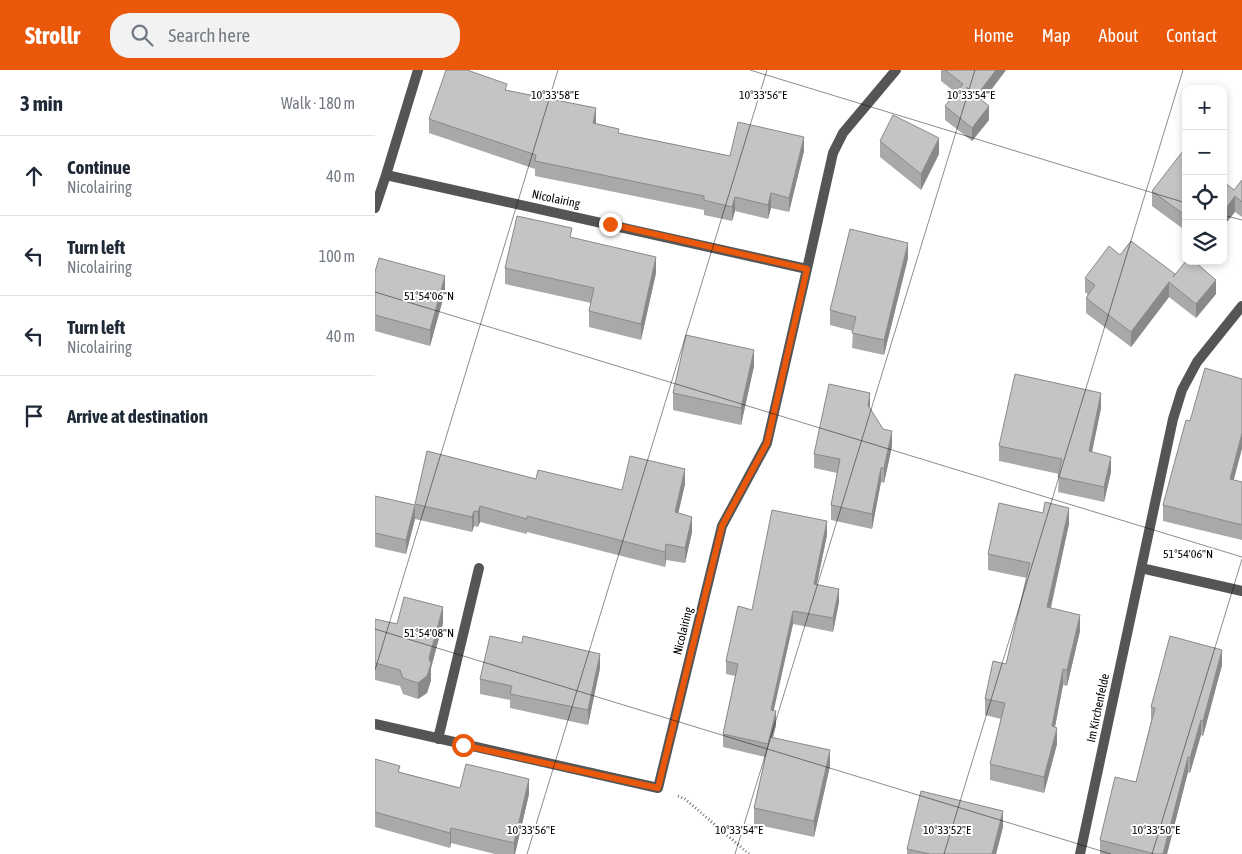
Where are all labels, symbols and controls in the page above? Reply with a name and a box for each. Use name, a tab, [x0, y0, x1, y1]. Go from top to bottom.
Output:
search box	[110, 13, 460, 58]
icon: search	[128, 21, 156, 49]
text: Strollr	[25, 22, 80, 49]
text: Search here	[168, 24, 250, 46]
text: Home	[974, 25, 1014, 46]
text: Map	[1042, 25, 1071, 46]
text: About	[1099, 25, 1138, 46]
text: Contact	[1166, 25, 1217, 46]
map controls	[1182, 85, 1227, 265]
button: +	[1182, 85, 1227, 130]
text: 10°33'58"E	[531, 88, 579, 102]
text: 10°33'56"E	[739, 88, 787, 102]
text: 10°33'54"E	[947, 88, 995, 102]
text: 3 min	[20, 91, 63, 115]
text: Walk · 180 m	[281, 94, 355, 112]
button: −	[1182, 130, 1227, 175]
text: Continue	[67, 156, 131, 178]
icon: ahead	[20, 162, 48, 190]
text: 40 m	[326, 167, 355, 185]
button: locate	[1182, 175, 1227, 220]
text: Nicolairing	[67, 178, 132, 196]
street label: Nicolairing	[531, 187, 582, 211]
route end	[599, 213, 622, 236]
button: layers	[1182, 220, 1227, 265]
text: Turn left	[67, 236, 125, 258]
icon: left	[20, 242, 48, 270]
text: 100 m	[319, 247, 355, 265]
text: Nicolairing	[67, 258, 132, 276]
text: 51°54'06"N	[404, 289, 454, 303]
text: Turn left	[67, 316, 125, 338]
icon: left	[20, 322, 48, 350]
text: 40 m	[326, 327, 355, 345]
text: Nicolairing	[67, 338, 132, 356]
icon: arrive	[20, 402, 48, 430]
text: Arrive at destination	[67, 405, 208, 427]
text: 51°54'06"N	[1163, 547, 1213, 561]
street label: Nicolairing	[670, 605, 696, 656]
text: 51°54'08"N	[404, 626, 454, 640]
street label: Im Kirchenfelde	[1084, 672, 1112, 744]
route start	[452, 734, 475, 757]
text: 10°33'56"E	[507, 823, 555, 837]
text: 10°33'54"E	[715, 823, 763, 837]
text: 10°33'52"E	[923, 823, 971, 837]
text: 10°33'50"E	[1132, 823, 1180, 837]

